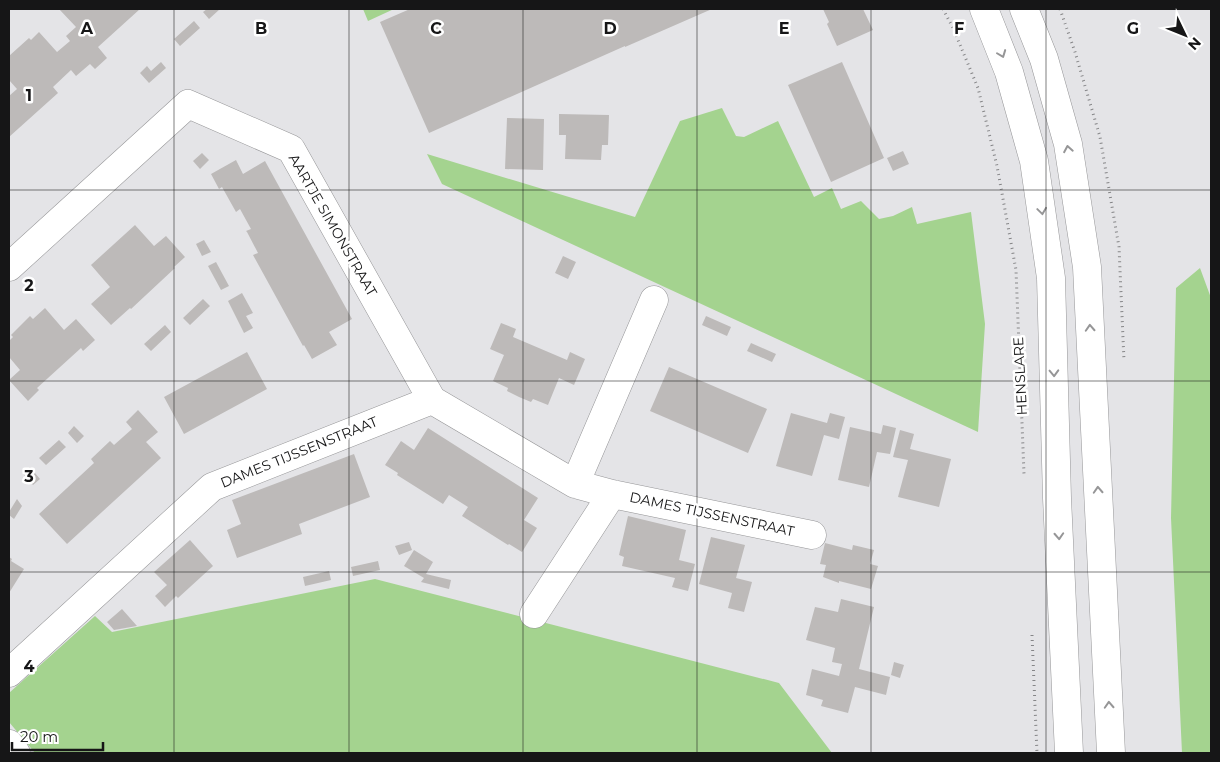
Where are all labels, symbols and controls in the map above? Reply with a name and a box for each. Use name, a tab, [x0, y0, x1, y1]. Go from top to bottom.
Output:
north arrow	[1160, 10, 1210, 60]
text: A	[80, 19, 94, 38]
text: B	[255, 19, 267, 38]
text: C	[430, 19, 442, 38]
text: D	[603, 19, 617, 38]
text: E	[779, 19, 789, 38]
text: F	[954, 19, 964, 38]
text: G	[1127, 19, 1139, 38]
text: N	[1184, 34, 1205, 54]
one-way arrow	[996, 49, 1006, 58]
text: 1	[26, 86, 32, 105]
one-way arrow	[1064, 145, 1074, 153]
street label: AARTJE SIMONSTRAAT	[285, 150, 381, 300]
one-way arrow	[1036, 207, 1046, 216]
text: 2	[24, 276, 34, 295]
one-way arrow	[1085, 323, 1096, 331]
street label: HENSLARE	[1009, 336, 1031, 416]
one-way arrow	[1049, 370, 1059, 377]
street label: DAMES TIJSSENSTRAAT	[218, 412, 380, 492]
text: 3	[23, 467, 34, 486]
one-way arrow	[1093, 486, 1104, 494]
street label: DAMES TIJSSENSTRAAT	[628, 488, 796, 540]
one-way arrow	[1054, 532, 1064, 540]
text: 4	[23, 657, 35, 676]
one-way arrow	[1103, 700, 1114, 708]
scale bar	[12, 720, 104, 752]
text: 20 m	[20, 727, 58, 746]

